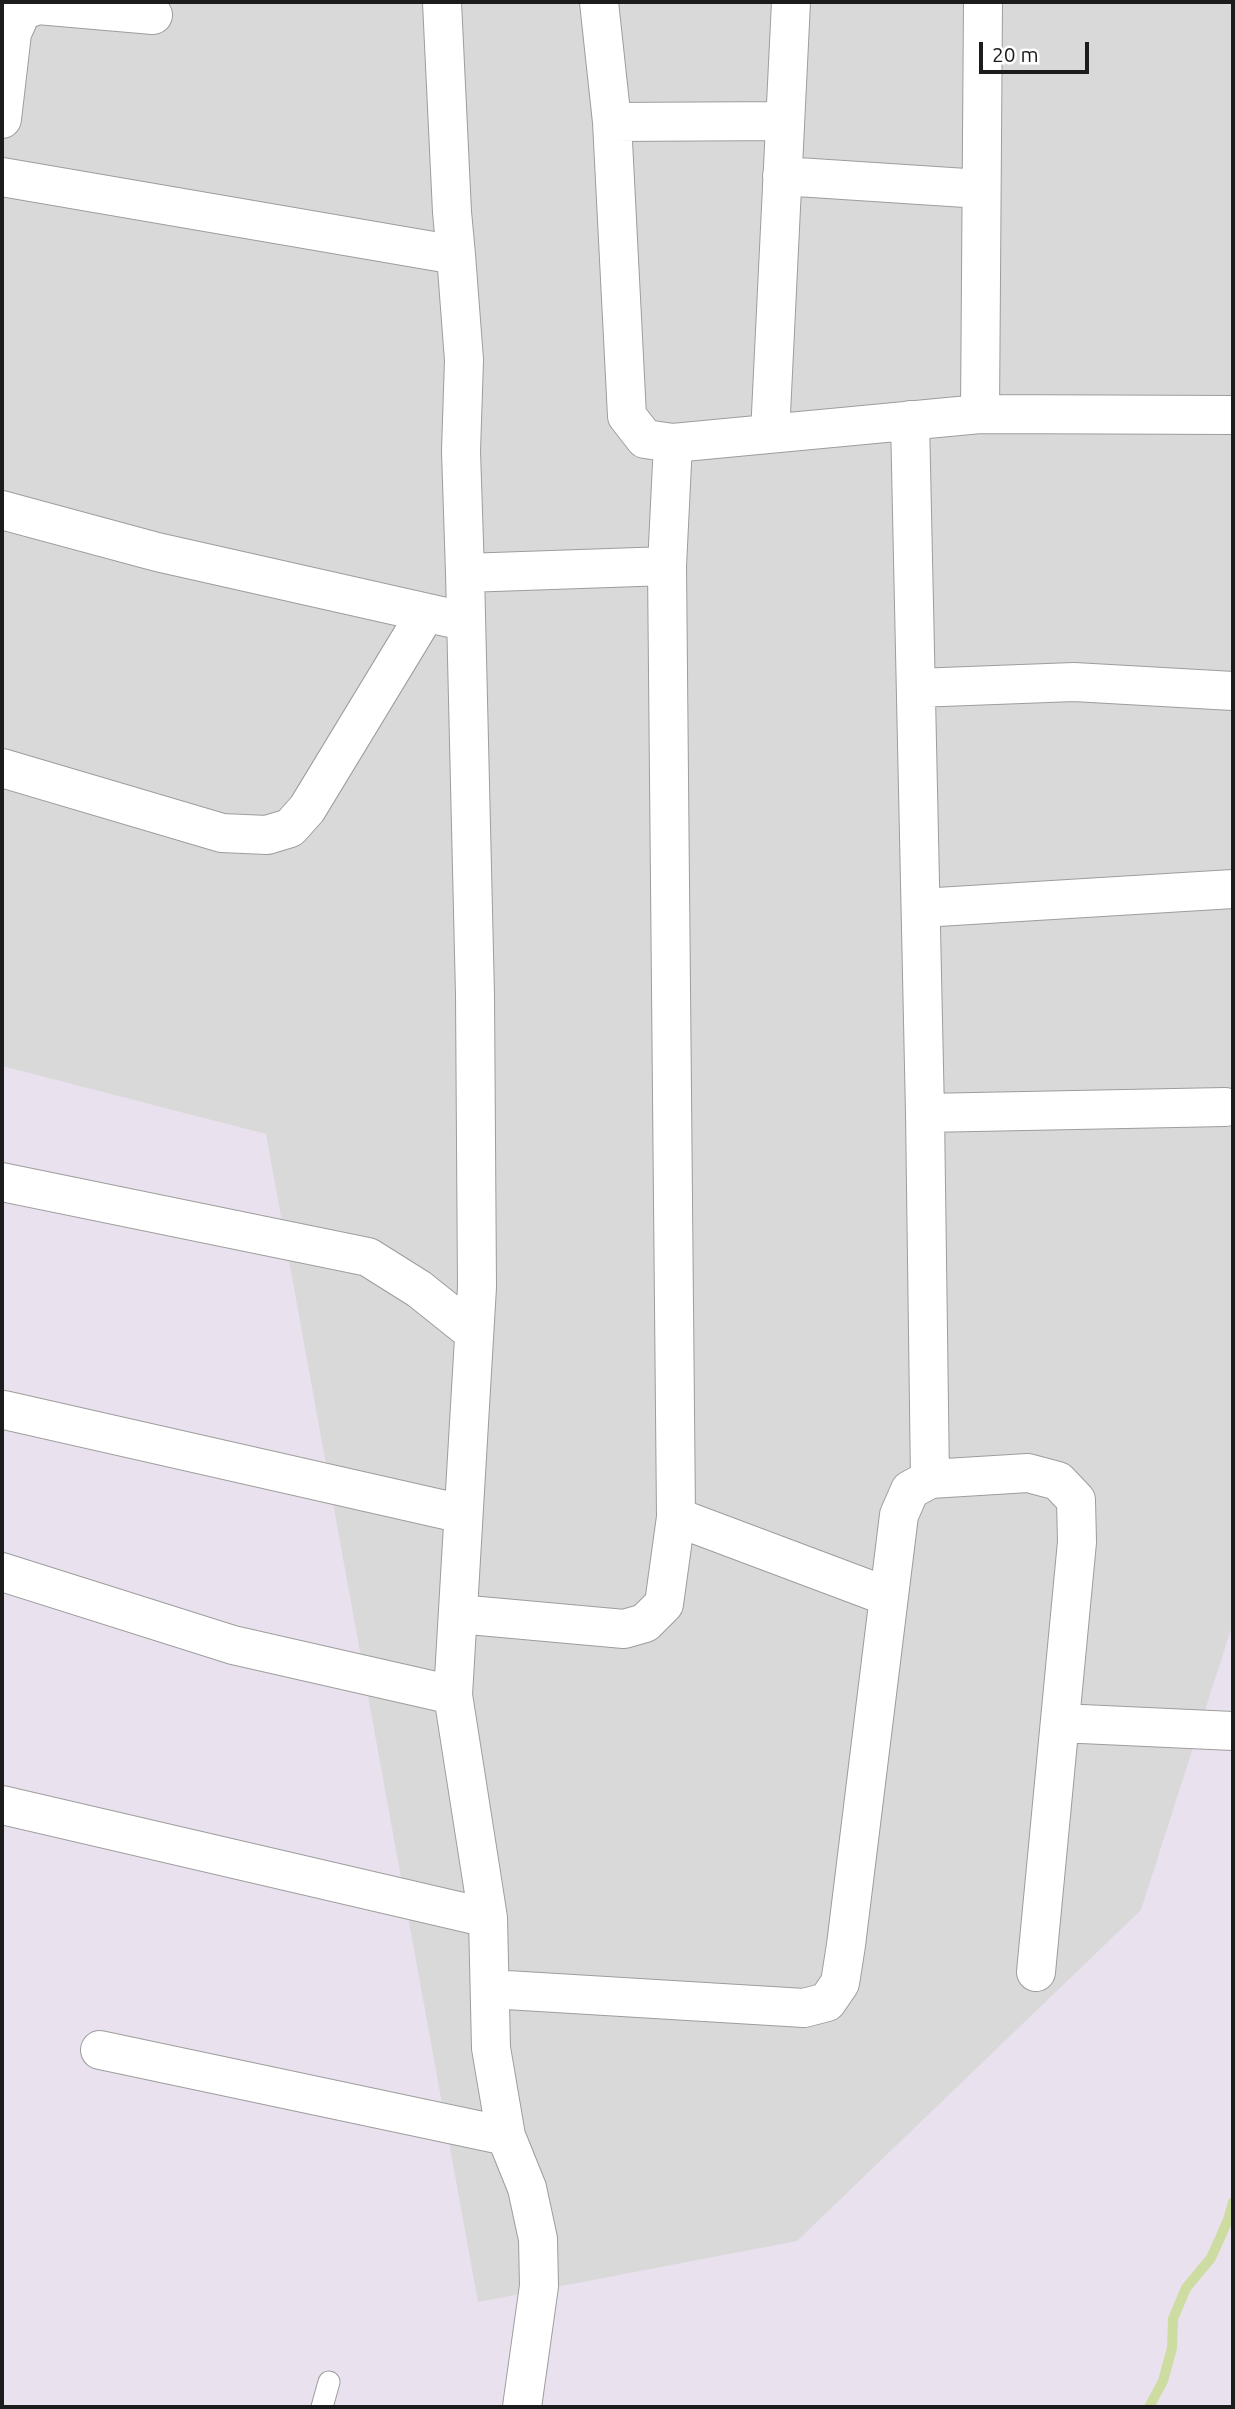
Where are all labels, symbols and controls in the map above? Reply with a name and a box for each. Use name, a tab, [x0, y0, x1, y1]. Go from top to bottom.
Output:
scale bar	[983, 28, 1093, 72]
text: 20 m	[992, 42, 1039, 66]

